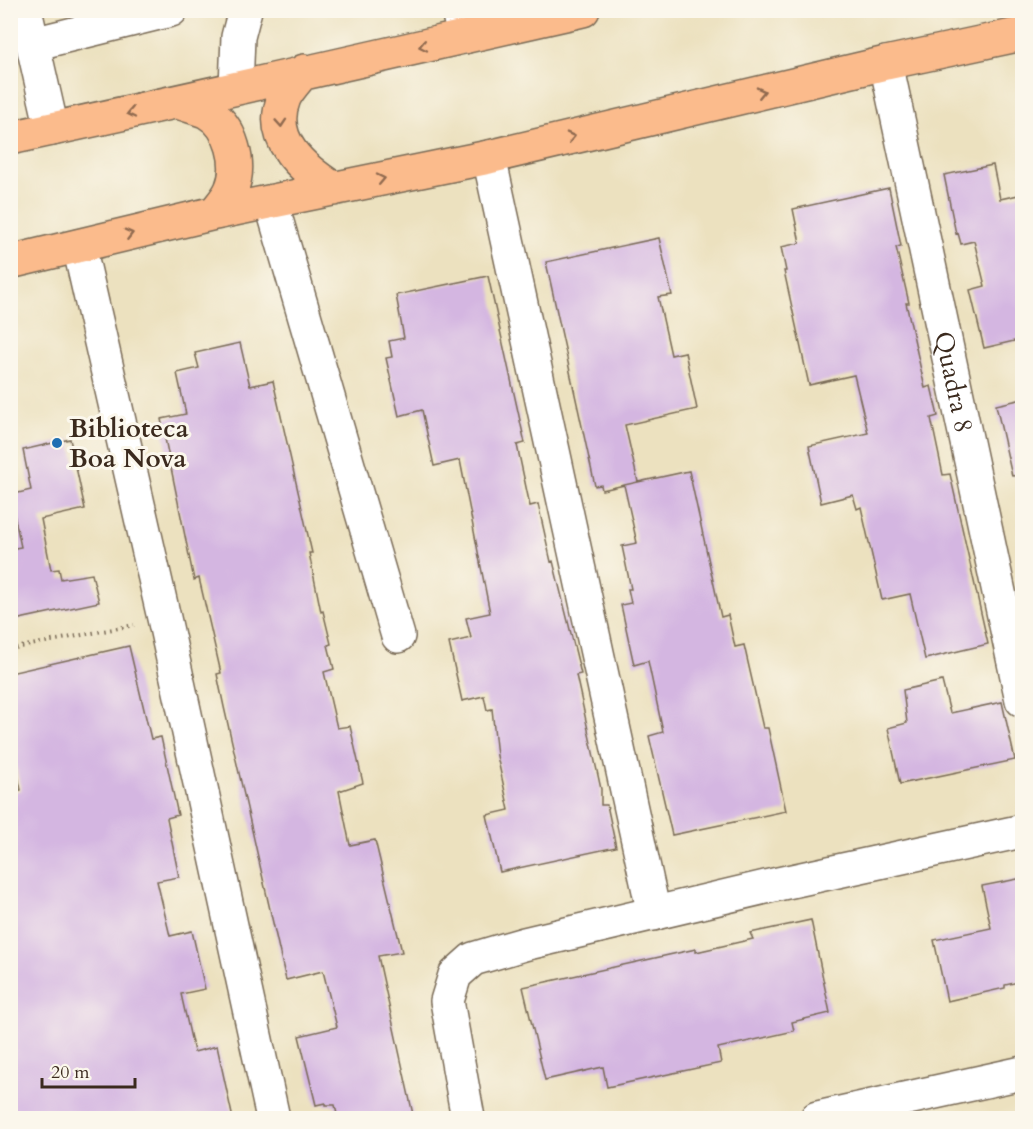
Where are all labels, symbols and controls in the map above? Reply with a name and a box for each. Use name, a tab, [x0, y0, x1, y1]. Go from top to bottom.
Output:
one-way arrow	[418, 39, 428, 52]
one-way arrow	[756, 87, 766, 100]
one-way arrow	[126, 106, 136, 119]
one-way arrow	[274, 118, 287, 127]
one-way arrow	[566, 132, 576, 145]
one-way arrow	[376, 174, 386, 187]
one-way arrow	[124, 228, 134, 241]
street label: Quadra 8	[926, 328, 981, 436]
place label: Biblioteca Boa Nova	[69, 411, 189, 476]
marker: Biblioteca Boa Nova	[50, 436, 64, 450]
scale bar	[42, 1051, 135, 1089]
text: 20 m	[51, 1060, 90, 1085]

